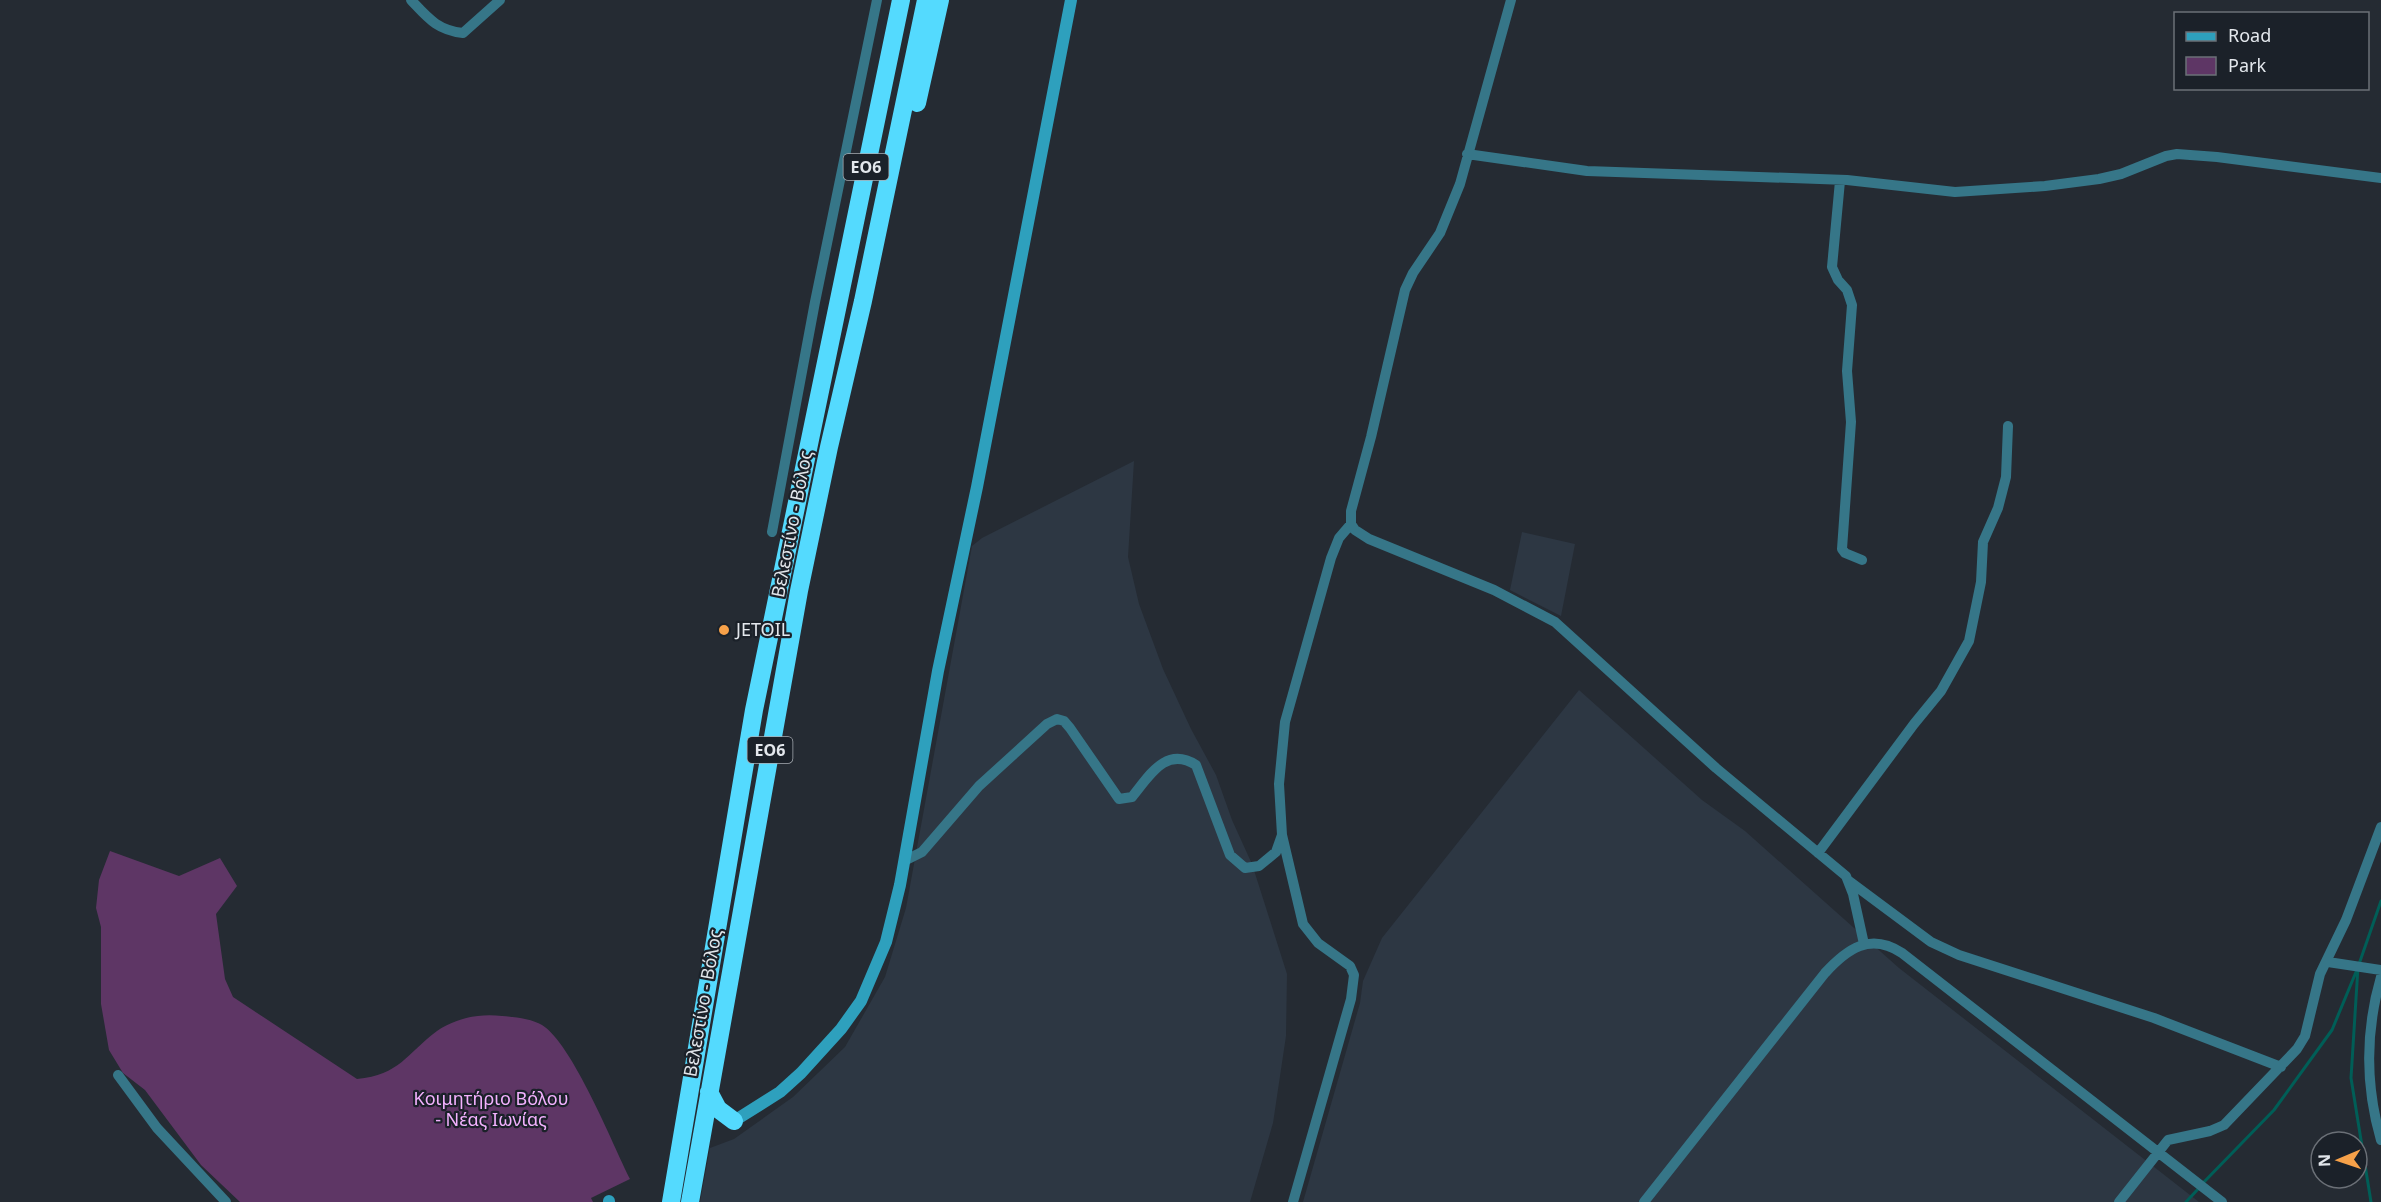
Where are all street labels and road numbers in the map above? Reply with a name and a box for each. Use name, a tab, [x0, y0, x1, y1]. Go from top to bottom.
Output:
road number: ΕΟ6	[844, 154, 888, 180]
street label: Βελεστίνο - Βόλος	[765, 448, 817, 599]
road number: ΕΟ6	[748, 737, 792, 763]
street label: Βελεστίνο - Βόλος	[677, 927, 727, 1079]

